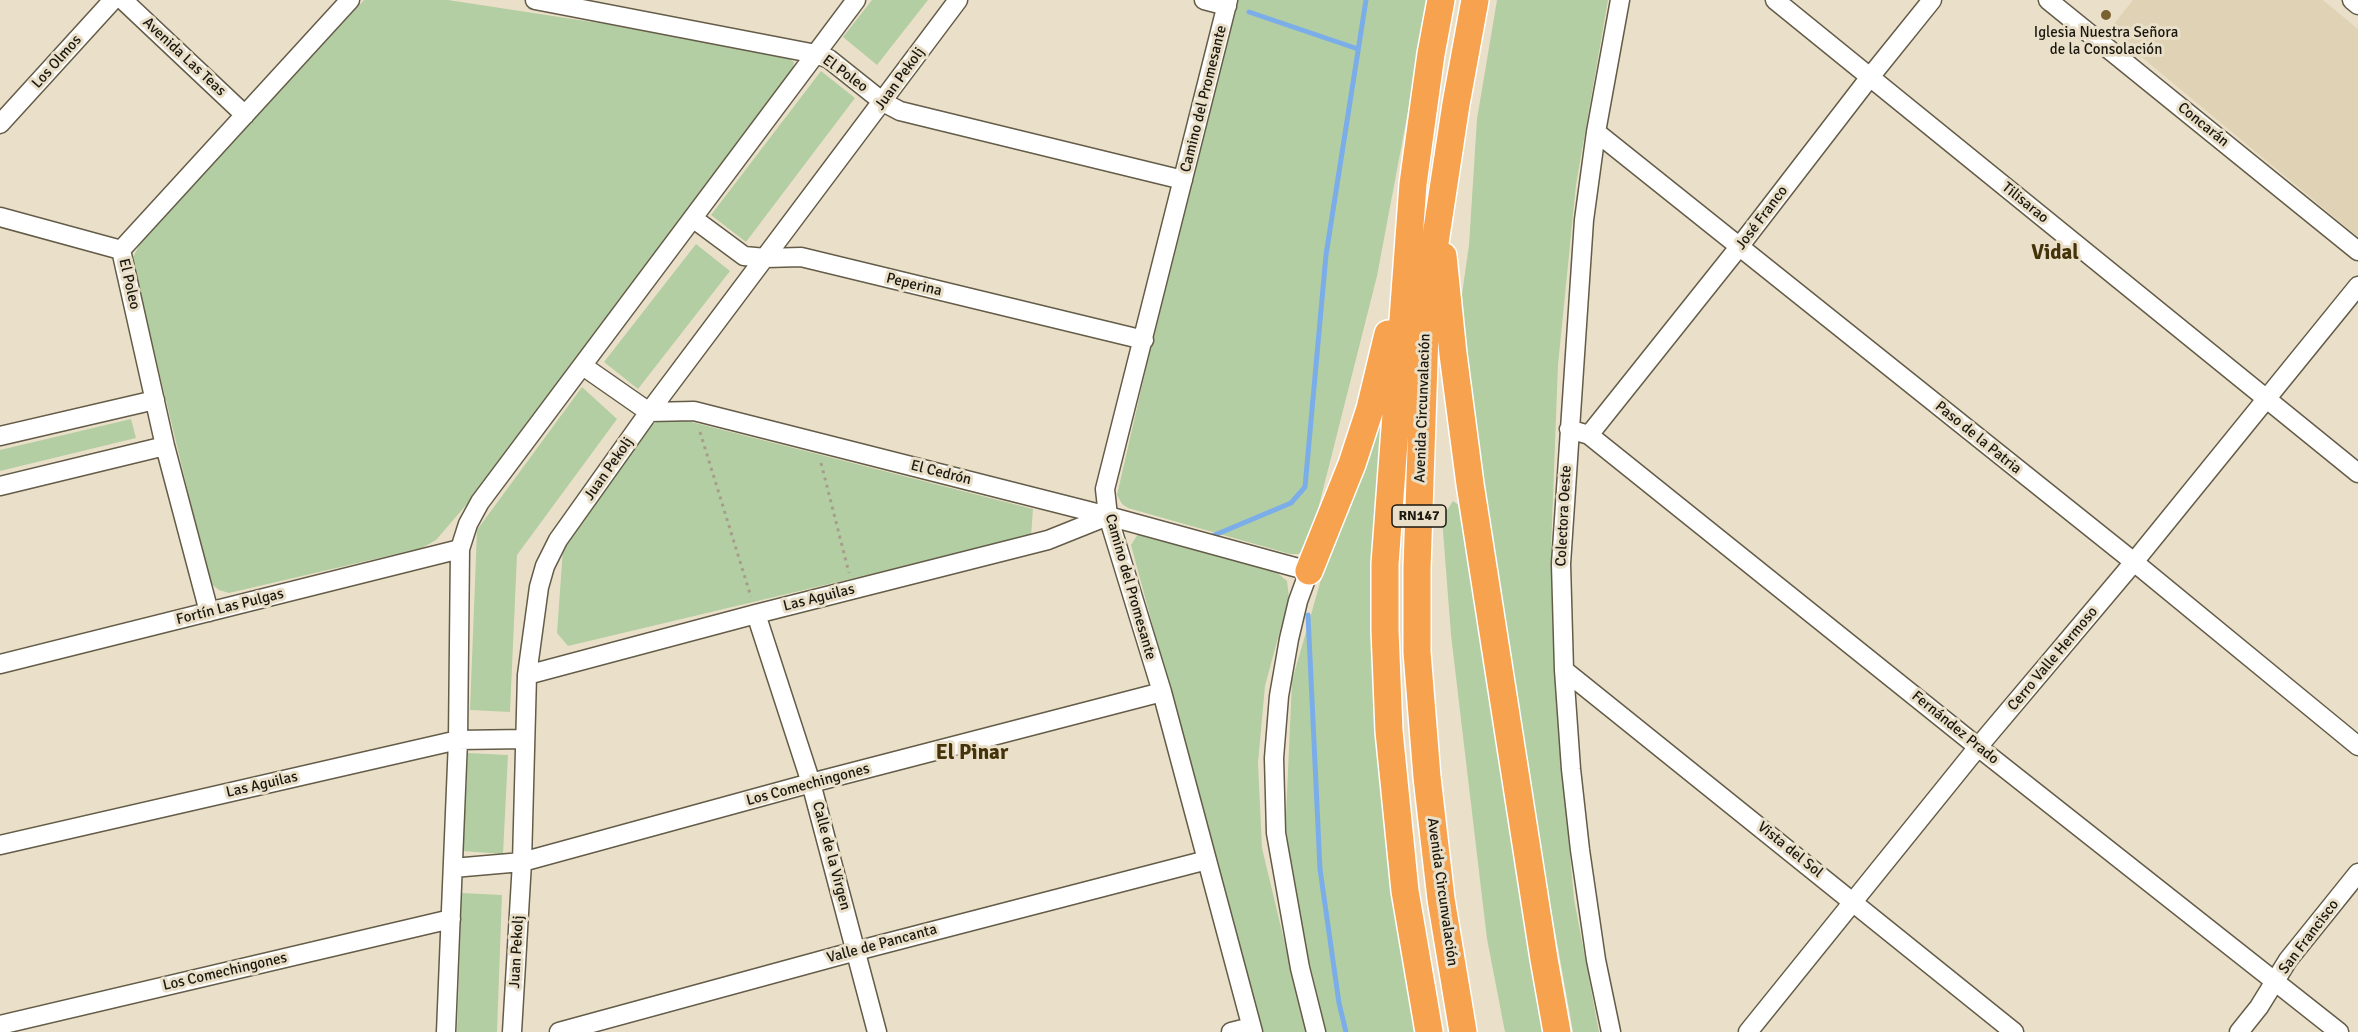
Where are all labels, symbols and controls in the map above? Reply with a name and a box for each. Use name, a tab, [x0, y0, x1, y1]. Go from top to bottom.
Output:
marker: Iglesia Nuestra Señora de la Consolación	[2099, 8, 2113, 22]
street label: Avenida Las Teas	[139, 14, 229, 100]
street label: Camino del Promesante	[1177, 24, 1231, 174]
place label: Iglesia Nuestra Señora de la Consolación	[2034, 24, 2178, 59]
street label: Los Olmos	[28, 32, 86, 92]
street label: Juan Pekolj	[871, 44, 929, 114]
street label: El Poleo	[819, 52, 871, 96]
street label: Concarán	[2174, 99, 2232, 151]
street label: Tilisarao	[1998, 179, 2052, 227]
street label: José Franco	[1732, 182, 1792, 254]
district label: Vidal	[2031, 240, 2079, 266]
street label: El Poleo	[114, 257, 144, 311]
street label: Peperina	[884, 269, 944, 301]
street label: Avenida Circunvalación	[1411, 333, 1435, 483]
street label: Paso de la Patria	[1931, 398, 2025, 478]
street label: Juan Pekolj	[581, 434, 637, 504]
street label: El Cedrón	[909, 457, 973, 489]
street label: Colectora Oeste	[1552, 465, 1576, 567]
road number: RN147	[1392, 505, 1446, 527]
street label: Camino del Promesante	[1101, 512, 1159, 662]
street label: Las Aguilas	[781, 580, 857, 616]
street label: Fortín Las Pulgas	[174, 585, 286, 629]
street label: Cerro Valle Hermoso	[2004, 603, 2102, 715]
street label: Fernández Prado	[1908, 687, 2002, 769]
district label: El Pinar	[936, 740, 1008, 766]
street label: Los Comechingones	[744, 760, 872, 810]
street label: Las Aguilas	[224, 768, 300, 802]
street label: Calle de la Virgen	[808, 800, 854, 912]
street label: Avenida Circunvalación	[1423, 817, 1461, 967]
street label: Vista del Sol	[1754, 818, 1826, 882]
street label: San Francisco	[2275, 896, 2343, 978]
street label: Juan Pekolj	[506, 915, 528, 989]
street label: Valle de Pancanta	[825, 921, 939, 967]
street label: Los Comechingones	[161, 949, 289, 995]

